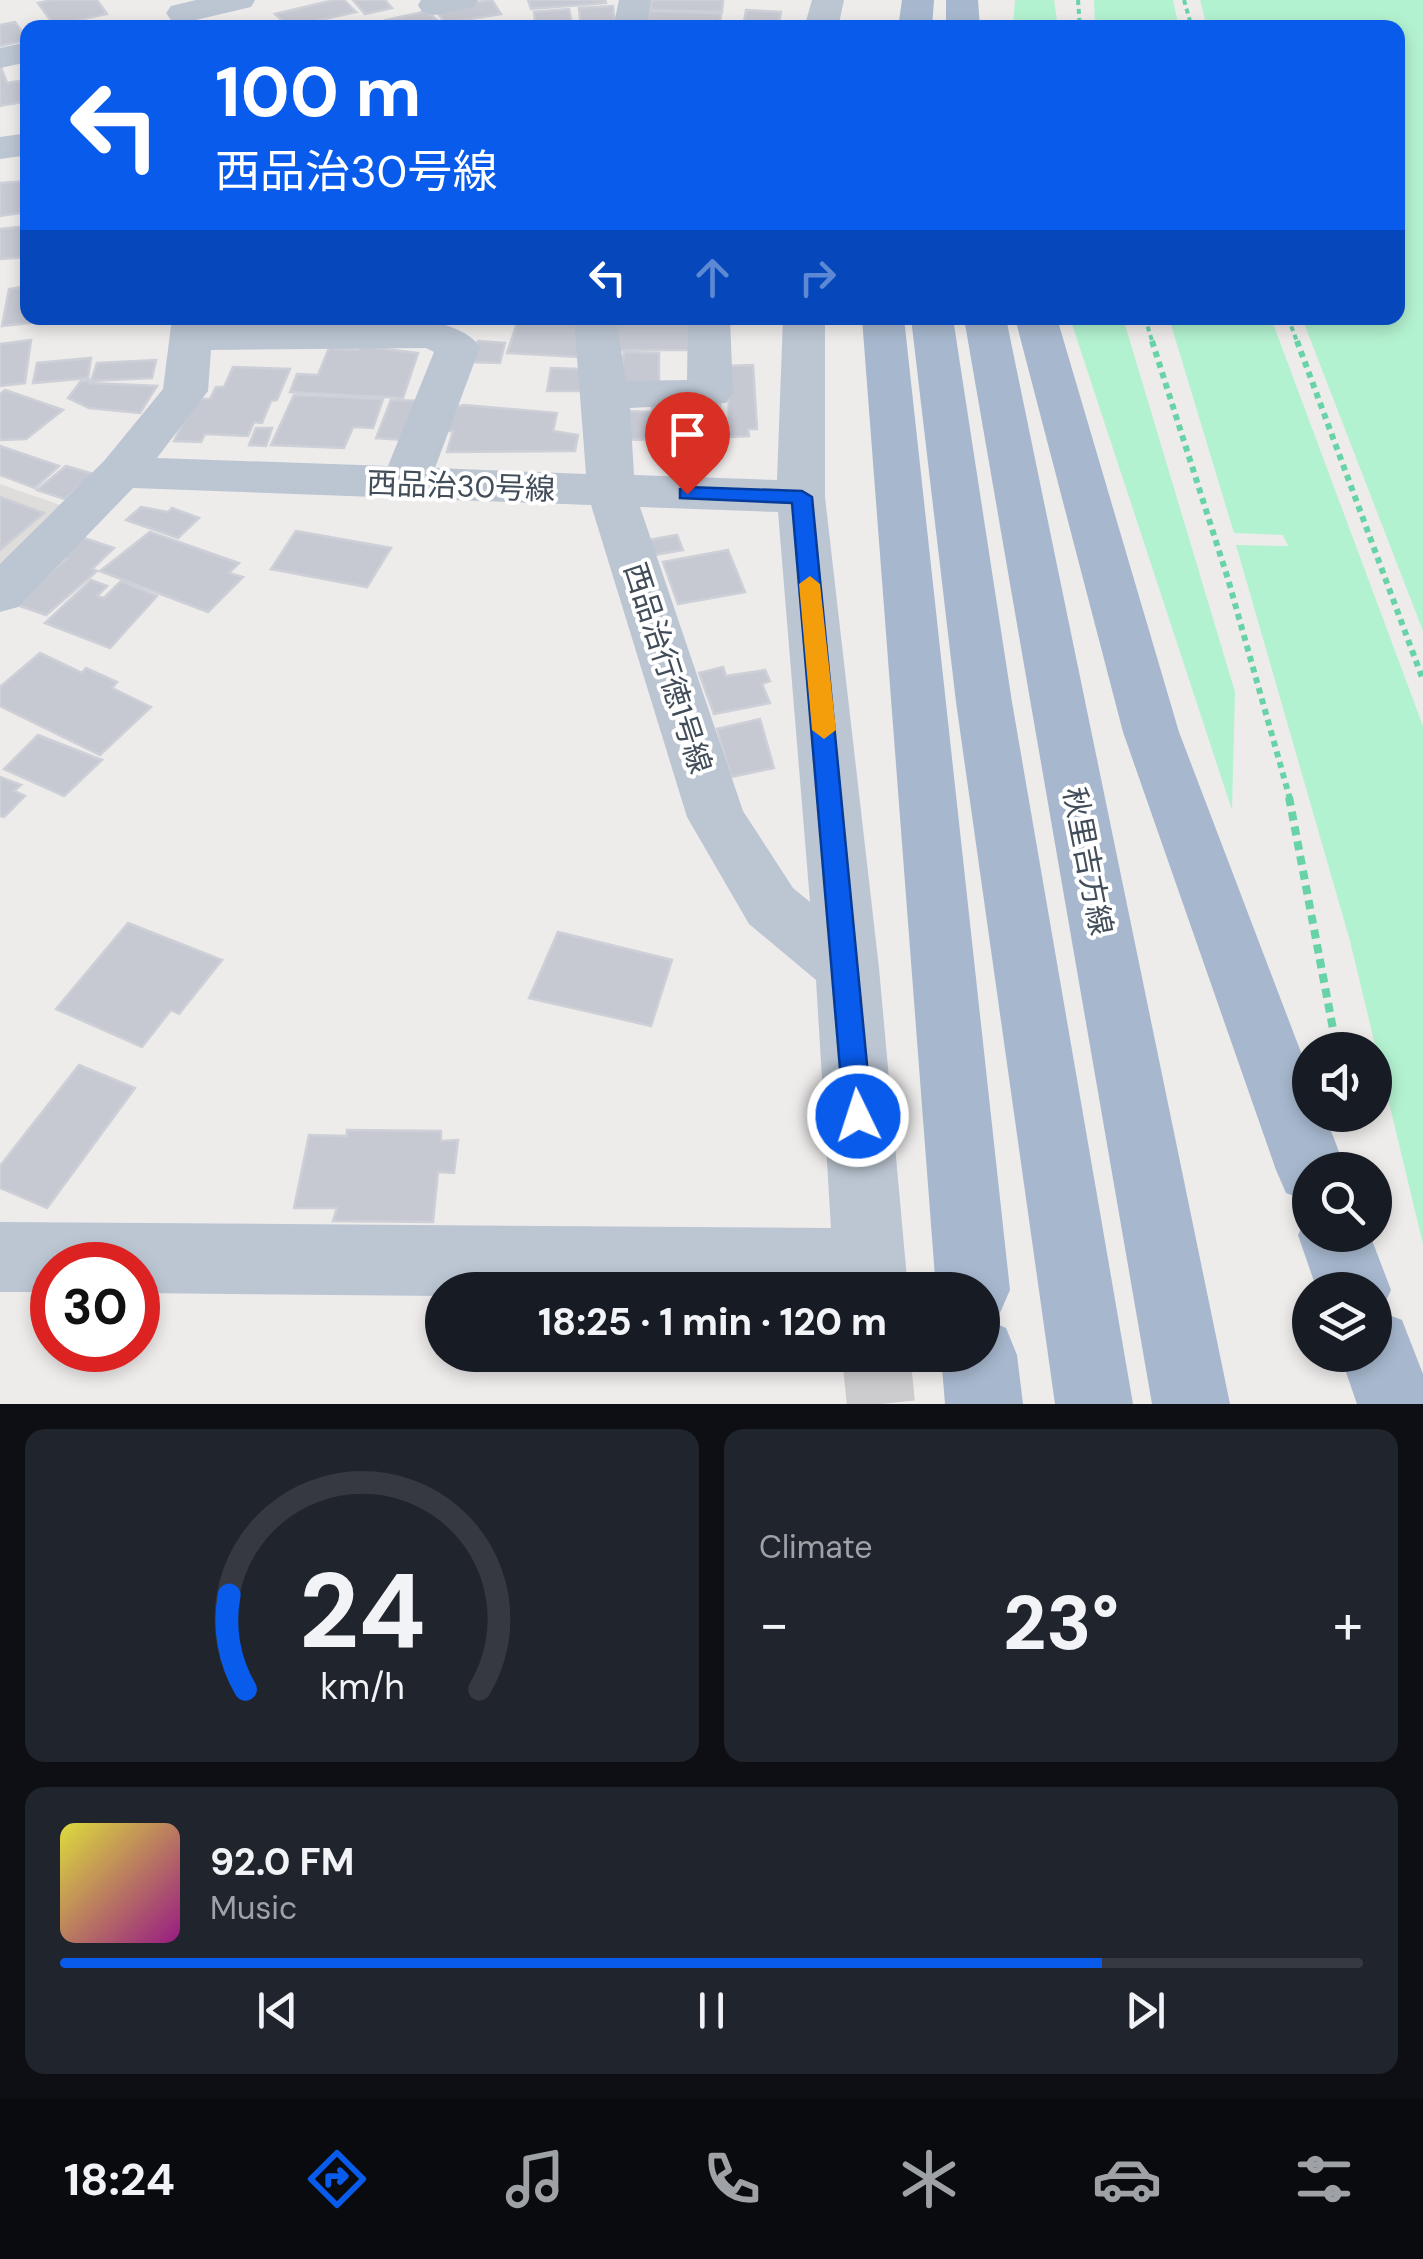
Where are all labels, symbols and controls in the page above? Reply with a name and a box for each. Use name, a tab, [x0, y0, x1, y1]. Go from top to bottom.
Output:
text: 100 m	[215, 47, 421, 138]
icon: left	[50, 60, 180, 190]
text: 西品治30号線	[215, 142, 497, 201]
icon: left	[580, 250, 635, 305]
icon: ahead	[685, 250, 740, 305]
icon: right	[790, 250, 845, 305]
pin	[645, 392, 730, 495]
icon: arrive	[660, 407, 715, 462]
street label: 西品治30号線	[366, 463, 556, 509]
street label: 西品治行徳1号線	[616, 558, 720, 778]
street label: 秋里吉方線	[1055, 784, 1121, 938]
map controls	[1292, 1032, 1392, 1372]
button: sound	[1292, 1032, 1392, 1132]
position arrow	[806, 1064, 910, 1168]
button: search	[1292, 1152, 1392, 1252]
speed limit sign: 30	[30, 1242, 160, 1372]
button: layers	[1292, 1272, 1392, 1372]
text: 18:25 · 1 min · 120 m	[538, 1297, 887, 1347]
text: Climate	[759, 1526, 873, 1568]
text: 24	[299, 1544, 425, 1679]
text: 23°	[1003, 1575, 1119, 1672]
text: −	[759, 1588, 789, 1660]
text: +	[1333, 1588, 1363, 1660]
text: km/h	[320, 1664, 404, 1710]
text: 92.0 FM	[210, 1837, 354, 1887]
text: Music	[210, 1887, 297, 1929]
icon: previous	[250, 1983, 305, 2038]
icon: pause	[684, 1983, 739, 2038]
icon: next	[1118, 1983, 1173, 2038]
icon: directions	[302, 2144, 372, 2214]
icon: music	[500, 2144, 570, 2214]
icon: phone	[697, 2144, 767, 2214]
icon: climate	[894, 2144, 964, 2214]
icon: car	[1092, 2144, 1162, 2214]
icon: filters	[1289, 2144, 1359, 2214]
text: 18:24	[64, 2150, 175, 2209]

